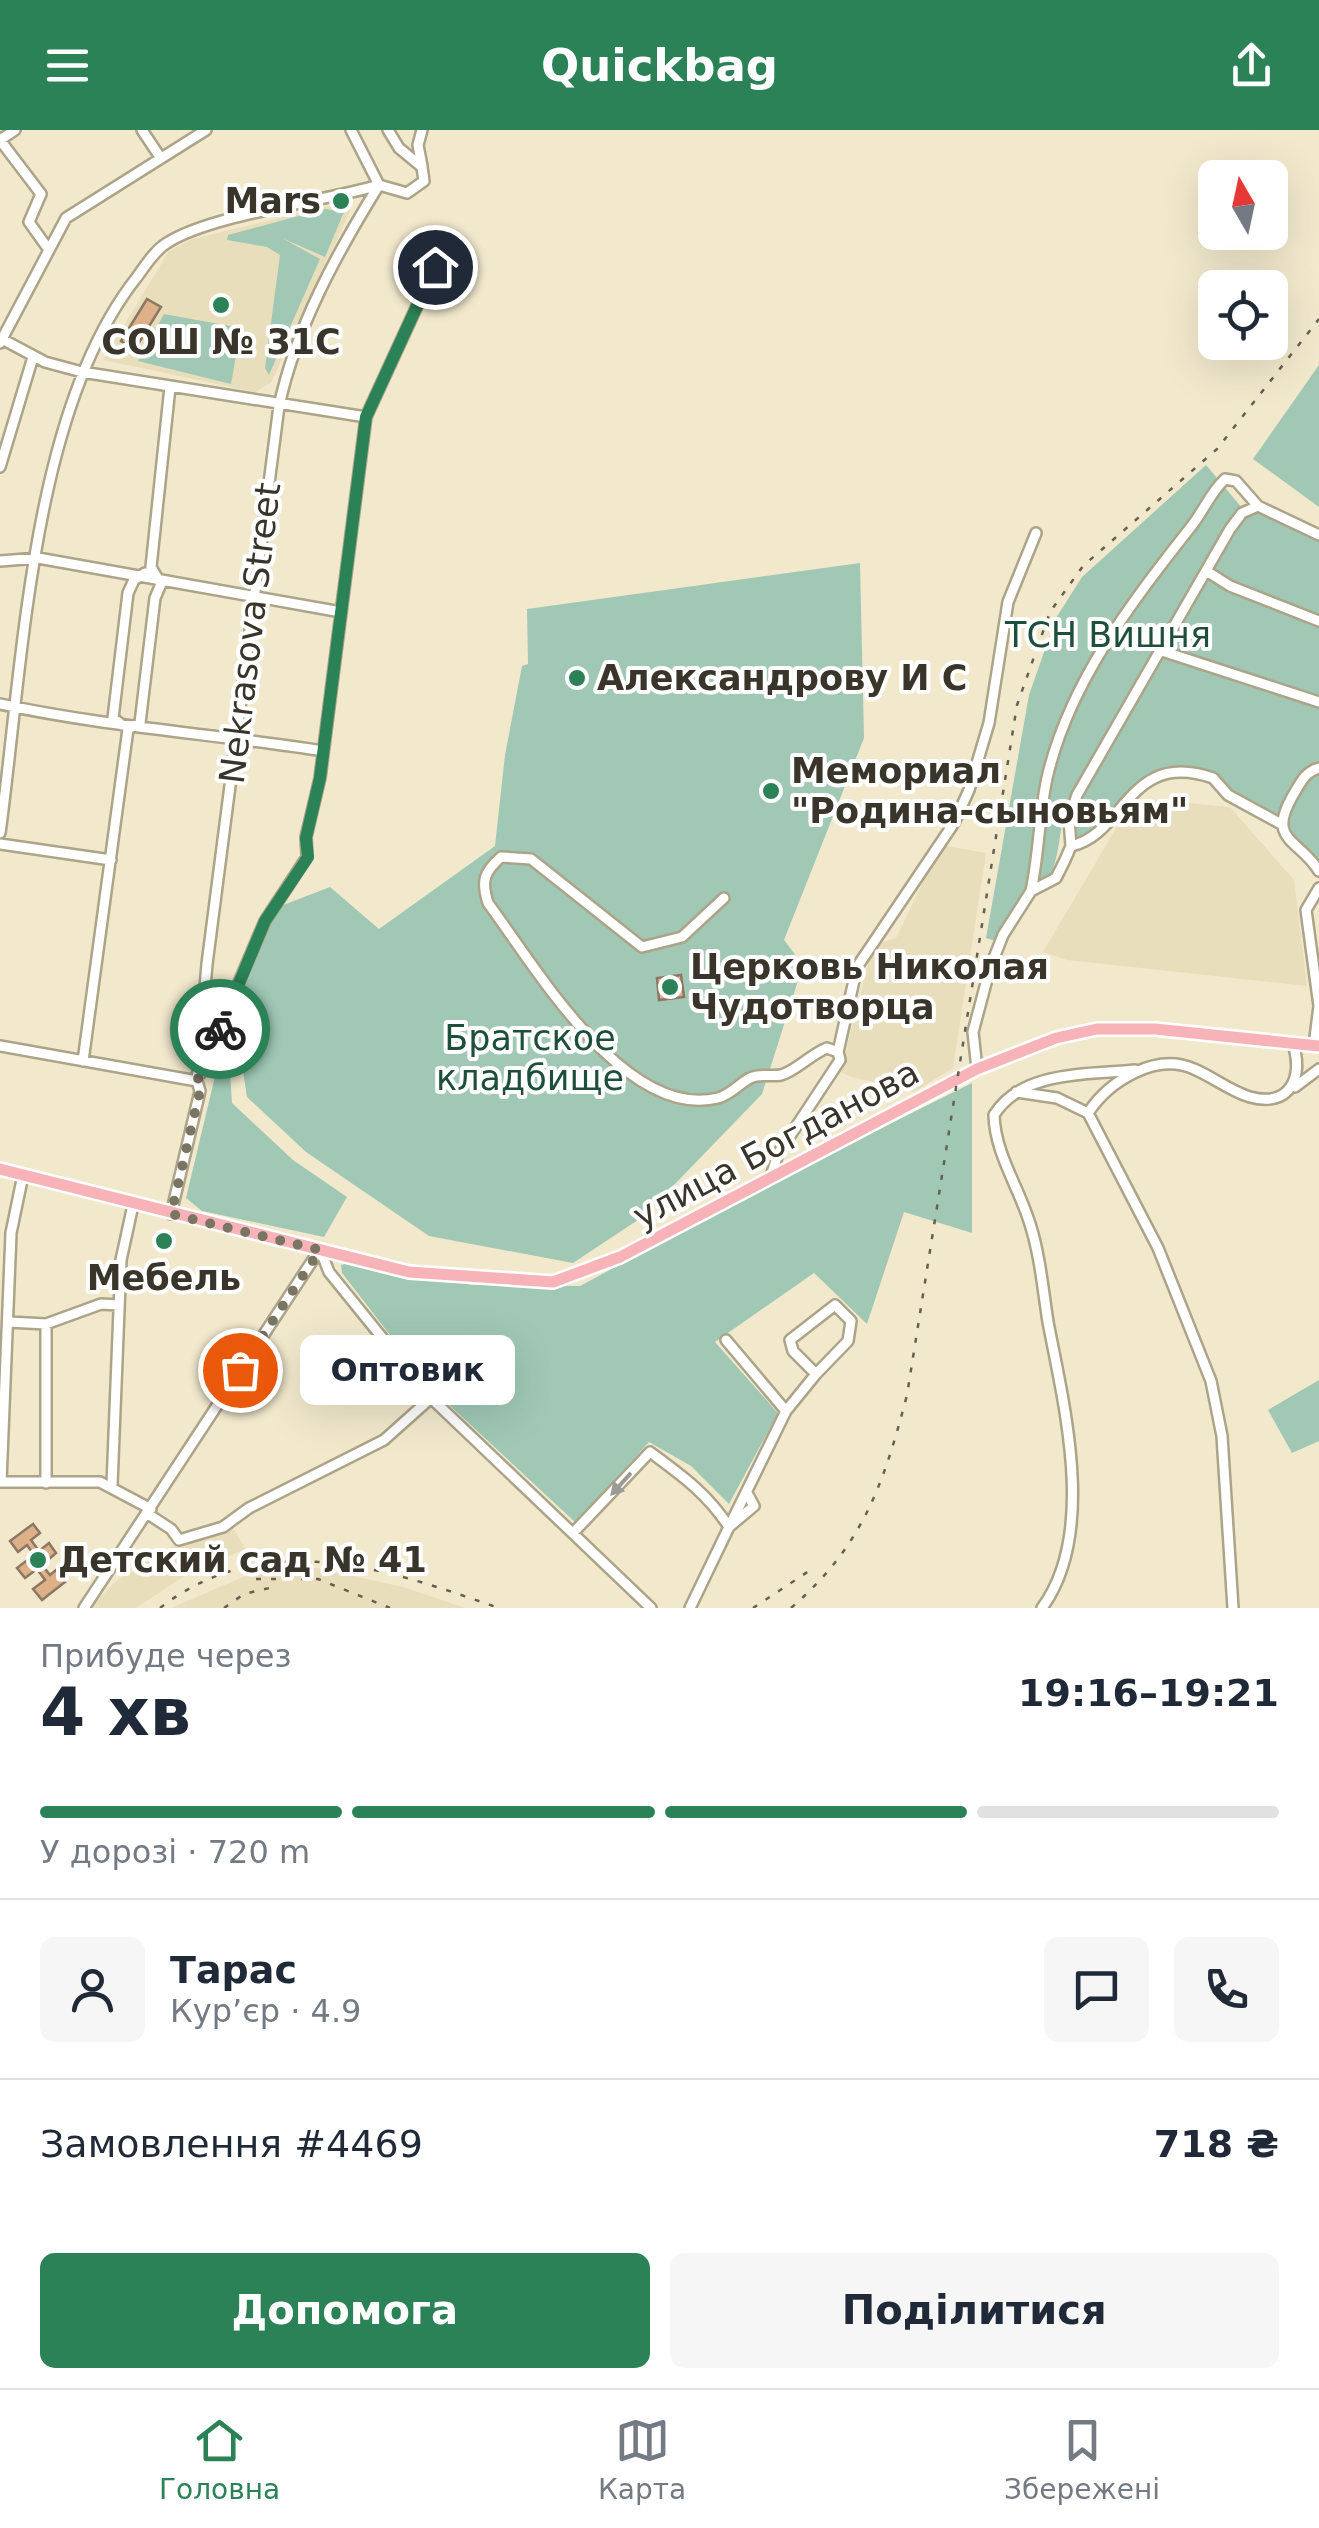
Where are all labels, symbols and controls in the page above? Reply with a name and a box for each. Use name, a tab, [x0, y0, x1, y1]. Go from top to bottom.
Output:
icon: menu	[40, 38, 95, 93]
icon: share	[1224, 38, 1279, 93]
text: Quickbag	[541, 39, 778, 92]
north arrow	[1198, 160, 1288, 250]
map controls	[1198, 160, 1288, 360]
place label: Mars	[224, 181, 321, 221]
marker: Mars	[330, 190, 352, 212]
pin	[393, 225, 478, 310]
icon: home	[408, 240, 463, 295]
button: locate	[1198, 270, 1288, 360]
marker: СОШ № 31С	[210, 294, 232, 316]
place label: СОШ № 31С	[101, 322, 341, 362]
street label: Nekrasova Street	[212, 480, 288, 786]
park label: ТСН Вишня	[1004, 615, 1211, 655]
place label: Александрову И С	[597, 658, 967, 698]
marker: Александрову И С	[566, 667, 588, 689]
place label: Мемориал "Родина-сыновьям"	[791, 751, 1188, 831]
marker: Мемориал "Родина-сыновьям"	[760, 780, 782, 802]
place label: Церковь Николая Чудотворца	[690, 947, 1049, 1027]
marker: Церковь Николая Чудотворца	[659, 976, 681, 998]
courier	[170, 979, 270, 1079]
icon: bike	[193, 1002, 248, 1057]
park label: Братское кладбище	[436, 1018, 624, 1098]
street label: улица Богданова	[626, 1052, 926, 1236]
marker: Мебель	[153, 1230, 175, 1252]
place label: Мебель	[87, 1258, 241, 1298]
pin	[198, 1328, 283, 1413]
callout: Оптовик	[300, 1335, 515, 1405]
icon: bag	[213, 1343, 268, 1398]
text: Оптовик	[330, 1351, 485, 1389]
one-way arrow	[610, 1472, 633, 1496]
place label: Детский сад № 41	[58, 1540, 427, 1580]
marker: Детский сад № 41	[27, 1549, 49, 1571]
text: Прибуде через	[40, 1637, 291, 1675]
text: 19:16–19:21	[1018, 1671, 1279, 1715]
text: 4 хв	[40, 1675, 191, 1750]
text: У дорозі · 720 m	[40, 1833, 310, 1871]
button: person	[40, 1937, 145, 2042]
button: chat	[1044, 1937, 1149, 2042]
button: phone	[1174, 1937, 1279, 2042]
text: Тарас	[170, 1948, 297, 1992]
text: Кур’єр · 4.9	[170, 1992, 361, 2030]
text: Замовлення #4469	[40, 2122, 423, 2166]
text: 718 ₴	[1154, 2122, 1279, 2166]
button: Допомога	[40, 2253, 650, 2368]
button: Поділитися	[670, 2253, 1279, 2368]
tab: Головна	[159, 2413, 280, 2506]
tab: Карта	[598, 2413, 686, 2506]
tab: Збережені	[1004, 2413, 1160, 2506]

